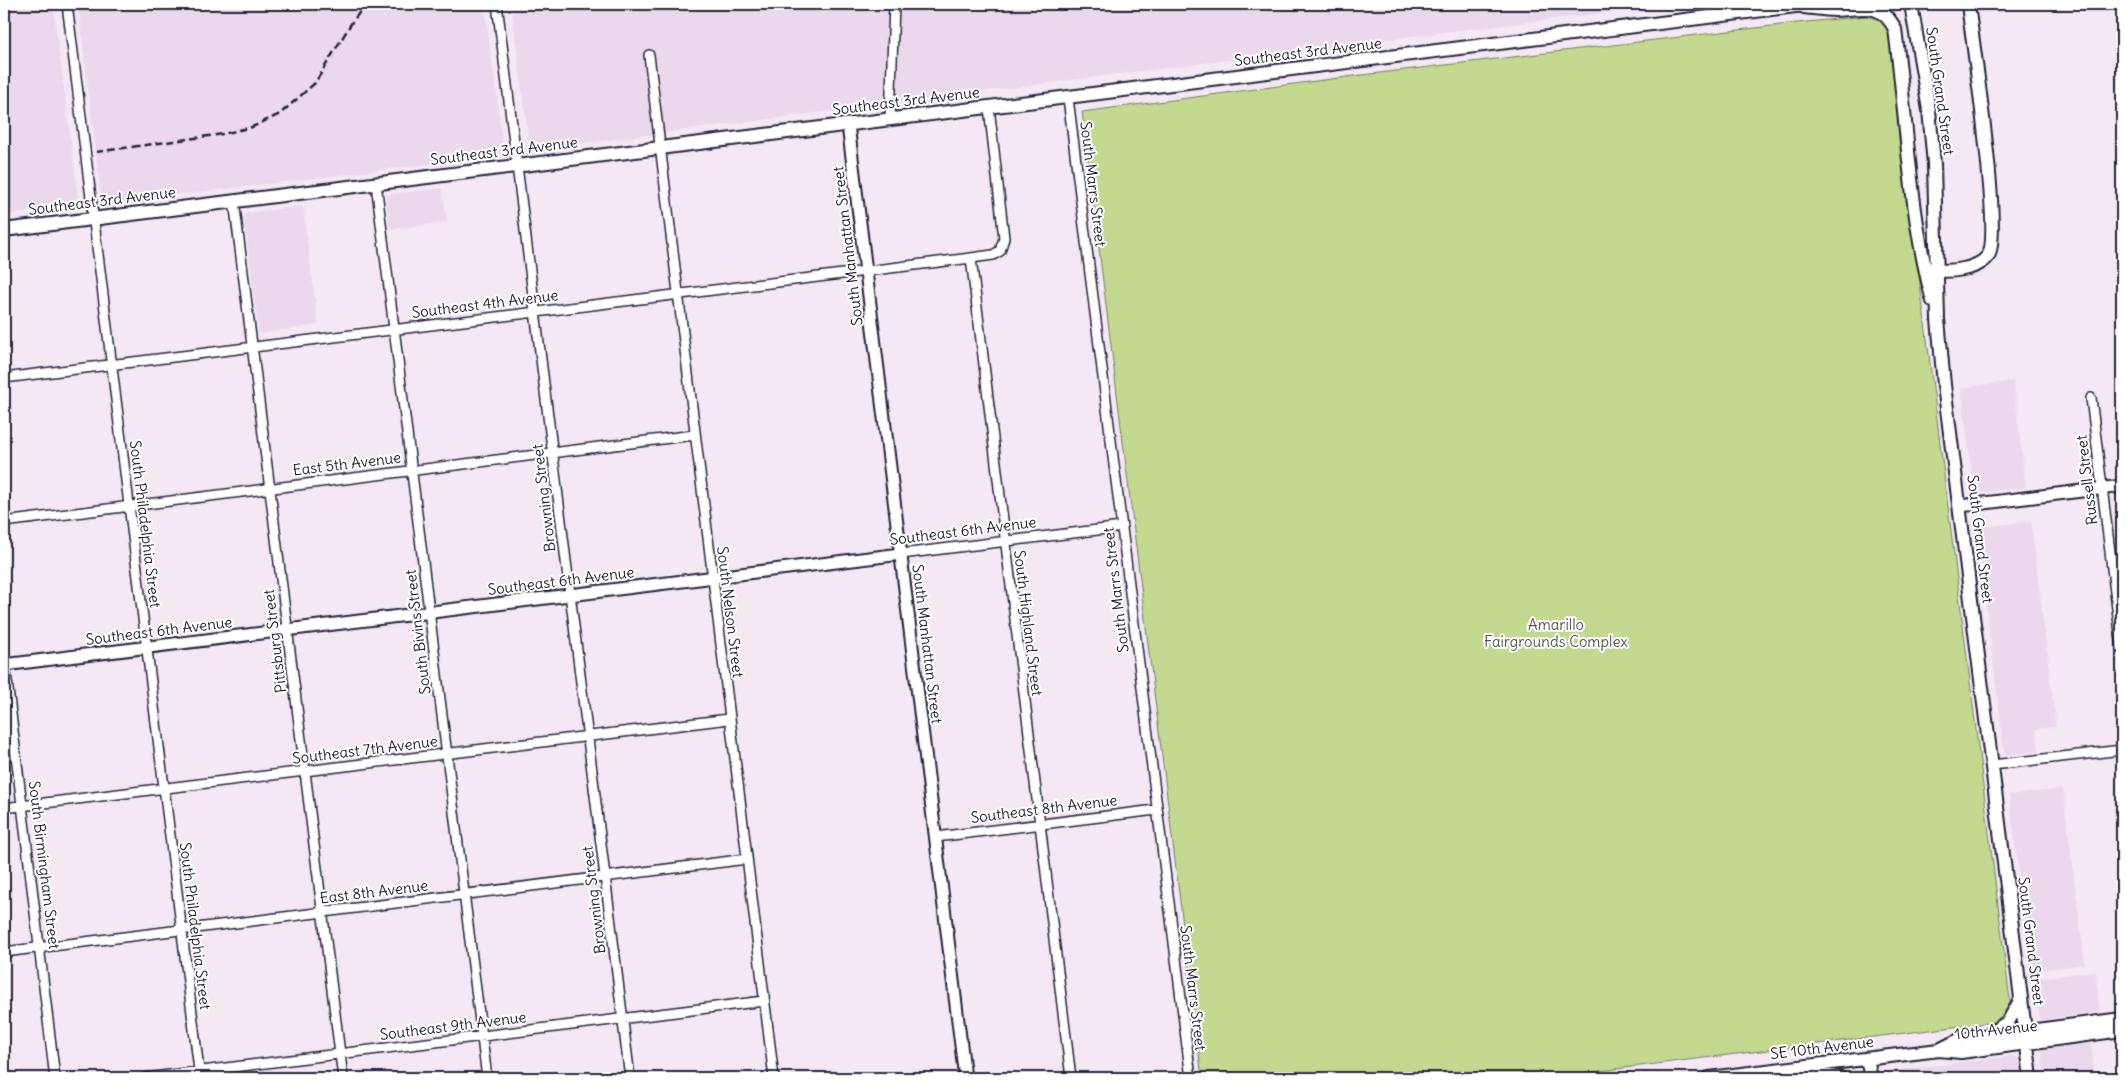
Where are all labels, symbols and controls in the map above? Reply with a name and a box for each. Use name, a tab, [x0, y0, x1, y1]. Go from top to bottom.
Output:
street label: South Grand Street	[1922, 26, 1959, 156]
street label: Southeast 3rd Avenue	[1233, 33, 1383, 70]
street label: Southeast 3rd Avenue	[831, 82, 981, 119]
street label: South Marrs Street	[1076, 120, 1111, 248]
street label: Southeast 3rd Avenue	[429, 132, 579, 169]
street label: South Manhattan Street	[828, 165, 867, 327]
street label: Southeast 3rd Avenue	[27, 182, 177, 219]
street label: Southeast 4th Avenue	[411, 285, 559, 322]
street label: Russell Street	[2072, 434, 2101, 526]
street label: South Philadelphia Street	[126, 439, 165, 609]
street label: Browning Street	[527, 443, 560, 553]
street label: East 5th Avenue	[292, 447, 402, 480]
street label: South Grand Street	[1963, 474, 1998, 604]
street label: Southeast 6th Avenue	[889, 512, 1037, 549]
street label: South Marrs Street	[1098, 526, 1133, 654]
street label: South Nelson Street	[713, 545, 748, 679]
street label: South Highland Street	[1010, 549, 1047, 697]
street label: Southeast 6th Avenue	[487, 562, 635, 599]
street label: South Manhattan Street	[908, 563, 947, 725]
street label: South Bivins Street	[400, 568, 435, 696]
street label: Pittsburg Street	[259, 588, 290, 694]
street label: Southeast 6th Avenue	[85, 612, 233, 649]
park label: Amarillo Fairgrounds Complex	[1484, 615, 1629, 651]
street label: Southeast 7th Avenue	[291, 731, 439, 768]
street label: South Birmingham Street	[25, 780, 64, 950]
street label: Southeast 8th Avenue	[970, 790, 1118, 827]
street label: South Philadelphia Street	[176, 841, 215, 1011]
street label: Browning Street	[577, 845, 610, 955]
street label: East 8th Avenue	[319, 875, 429, 908]
street label: South Grand Street	[2014, 876, 2049, 1006]
street label: South Marrs Street	[1176, 924, 1211, 1052]
street label: Southeast 9th Avenue	[379, 1007, 527, 1044]
street label: 10th Avenue	[1953, 1016, 2038, 1043]
street label: SE 10th Avenue	[1769, 1032, 1875, 1063]

